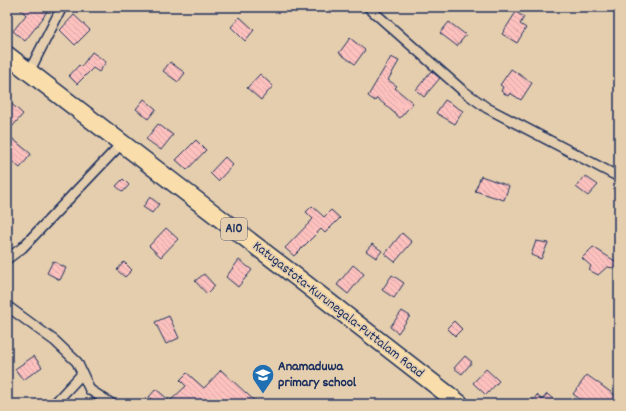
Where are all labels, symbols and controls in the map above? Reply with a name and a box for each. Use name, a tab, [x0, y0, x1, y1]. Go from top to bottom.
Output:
road number: A10	[221, 218, 247, 240]
street label: Katugastota-Kurunegala-Puttalam Road	[248, 237, 428, 383]
place label: Anamaduwa primary school	[278, 357, 357, 393]
school or university icon: Anamaduwa primary school	[250, 362, 276, 395]

